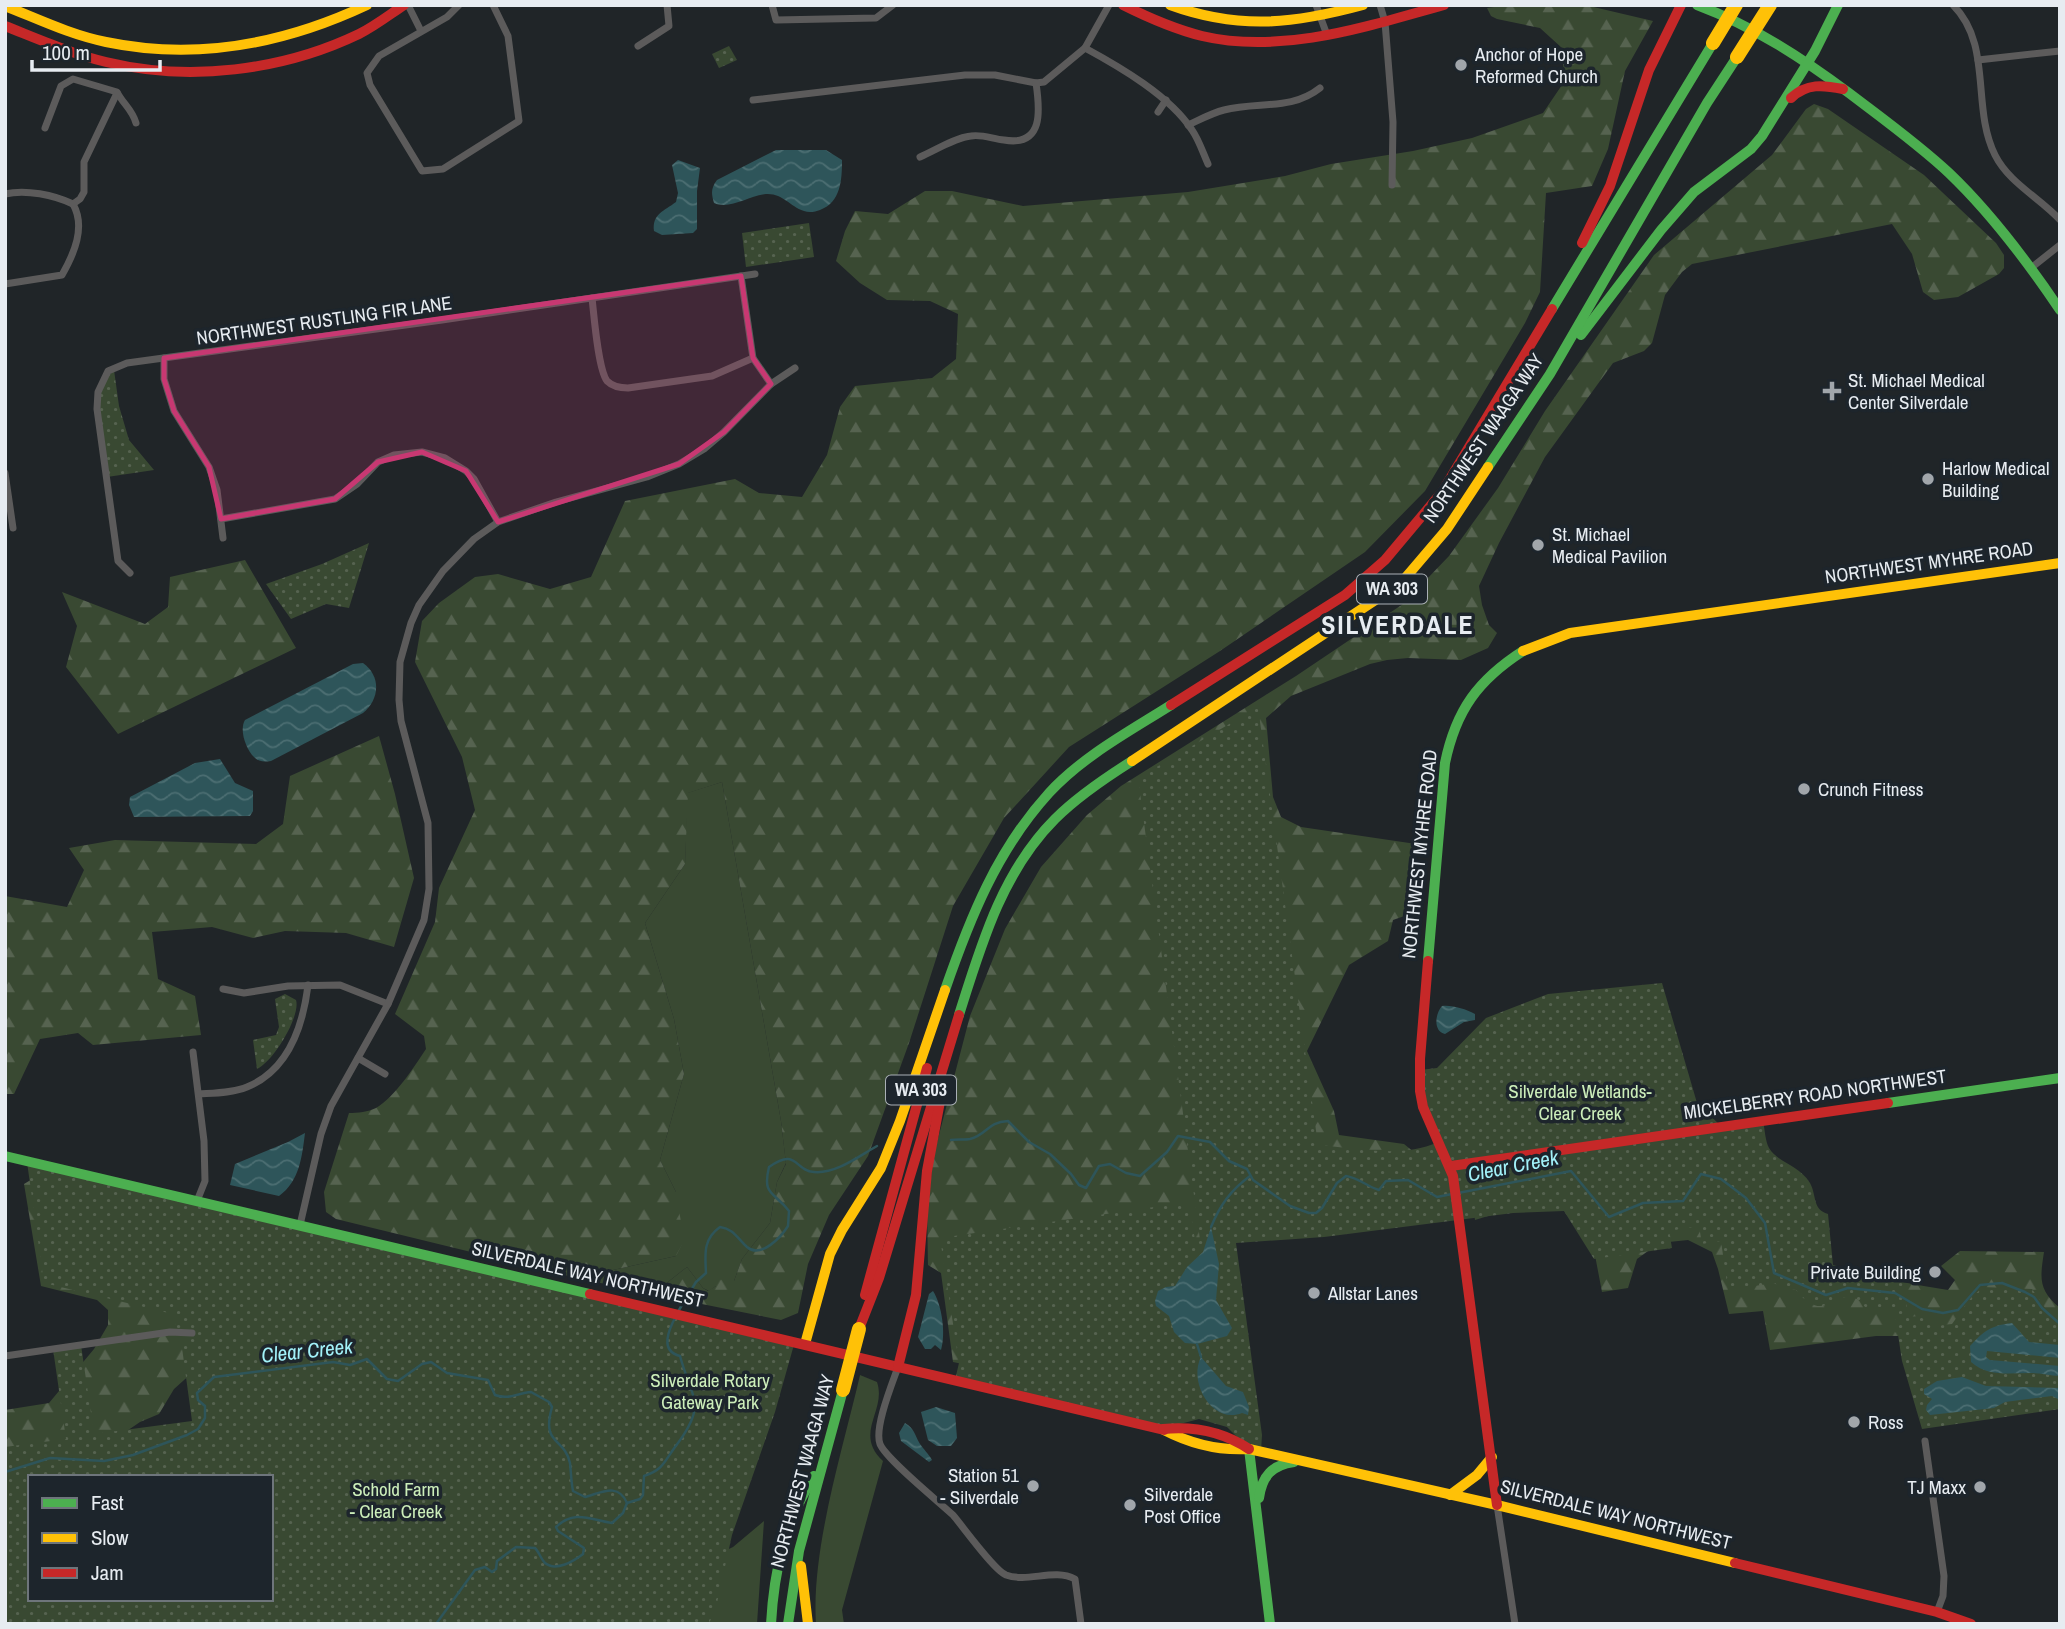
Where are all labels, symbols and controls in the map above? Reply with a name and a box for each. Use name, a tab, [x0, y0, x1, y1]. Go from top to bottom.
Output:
scale bar	[32, 28, 159, 72]
text: 100 m	[42, 38, 90, 67]
place label: Anchor of Hope Reformed Church	[1474, 41, 1598, 89]
marker: Anchor of Hope Reformed Church	[1453, 57, 1469, 73]
street label: NORTHWEST RUSTLING FIR LANE	[195, 289, 453, 351]
street label: NORTHWEST WAAGA WAY	[1417, 348, 1550, 528]
place label: St. Michael Medical Center Silverdale	[1848, 367, 1985, 415]
marker: St. Michael Medical Center Silverdale	[1822, 381, 1842, 401]
place label: Harlow Medical Building	[1942, 455, 2049, 503]
marker: Harlow Medical Building	[1920, 471, 1936, 487]
place label: St. Michael Medical Pavilion	[1552, 521, 1667, 569]
street label: NORTHWEST MYHRE ROAD	[1823, 535, 2035, 589]
marker: St. Michael Medical Pavilion	[1530, 537, 1546, 553]
road number: WA 303	[1357, 574, 1427, 604]
district label: SILVERDALE	[1321, 607, 1475, 642]
street label: NORTHWEST MYHRE ROAD	[1395, 748, 1443, 960]
place label: Crunch Fitness	[1818, 776, 1924, 802]
marker: Crunch Fitness	[1796, 781, 1812, 797]
street label: MICKELBERRY ROAD NORTHWEST	[1682, 1063, 1948, 1125]
road number: WA 303	[886, 1076, 956, 1105]
park label: Silverdale Wetlands- Clear Creek	[1508, 1078, 1652, 1126]
water label: Clear Creek	[1465, 1142, 1562, 1189]
street label: SILVERDALE WAY NORTHWEST	[469, 1235, 707, 1313]
place label: Private Building	[1810, 1259, 1921, 1285]
marker: Private Building	[1927, 1264, 1943, 1280]
place label: Allstar Lanes	[1327, 1280, 1418, 1306]
marker: Allstar Lanes	[1306, 1285, 1322, 1301]
water label: Clear Creek	[260, 1331, 356, 1370]
park label: Silverdale Rotary Gateway Park	[650, 1367, 770, 1415]
street label: NORTHWEST WAAGA WAY	[764, 1371, 840, 1570]
place label: Ross	[1868, 1409, 1904, 1435]
marker: Ross	[1846, 1414, 1862, 1430]
place label: Station 51 - Silverdale	[940, 1462, 1019, 1510]
street label: SILVERDALE WAY NORTHWEST	[1498, 1473, 1735, 1555]
place label: TJ Maxx	[1907, 1474, 1966, 1500]
legend	[28, 1475, 273, 1601]
park label: Schold Farm - Clear Creek	[350, 1476, 443, 1524]
marker: Station 51 - Silverdale	[1025, 1478, 1041, 1494]
marker: TJ Maxx	[1972, 1479, 1988, 1495]
place label: Silverdale Post Office	[1144, 1481, 1221, 1529]
text: Fast	[91, 1488, 124, 1517]
marker: Silverdale Post Office	[1122, 1497, 1138, 1513]
text: Slow	[91, 1523, 129, 1552]
text: Jam	[91, 1558, 124, 1587]

